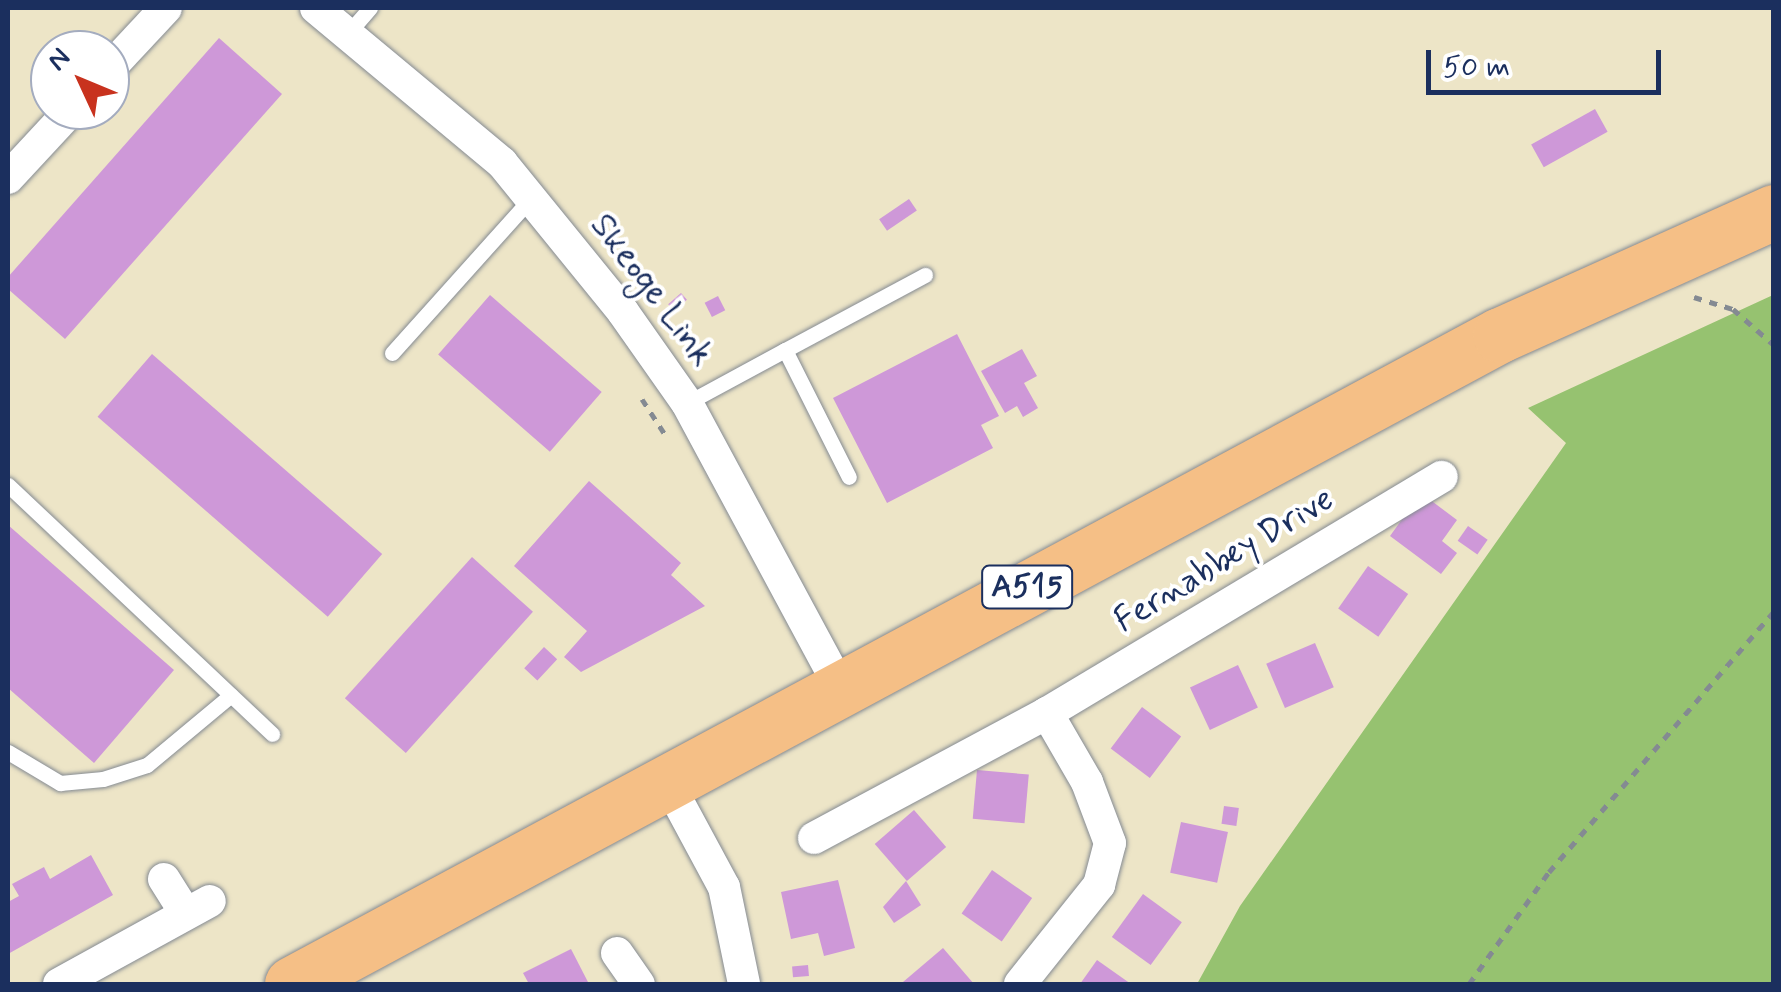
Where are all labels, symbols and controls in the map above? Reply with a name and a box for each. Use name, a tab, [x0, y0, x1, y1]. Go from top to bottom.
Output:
north arrow	[30, 30, 130, 130]
scale bar	[1431, 30, 1666, 92]
text: N	[40, 41, 79, 80]
text: 50 m	[1443, 48, 1510, 87]
street label: Skeoge Link	[581, 205, 723, 375]
street label: Fernabbey Drive	[1108, 479, 1340, 641]
road number: A515	[980, 560, 1074, 614]

